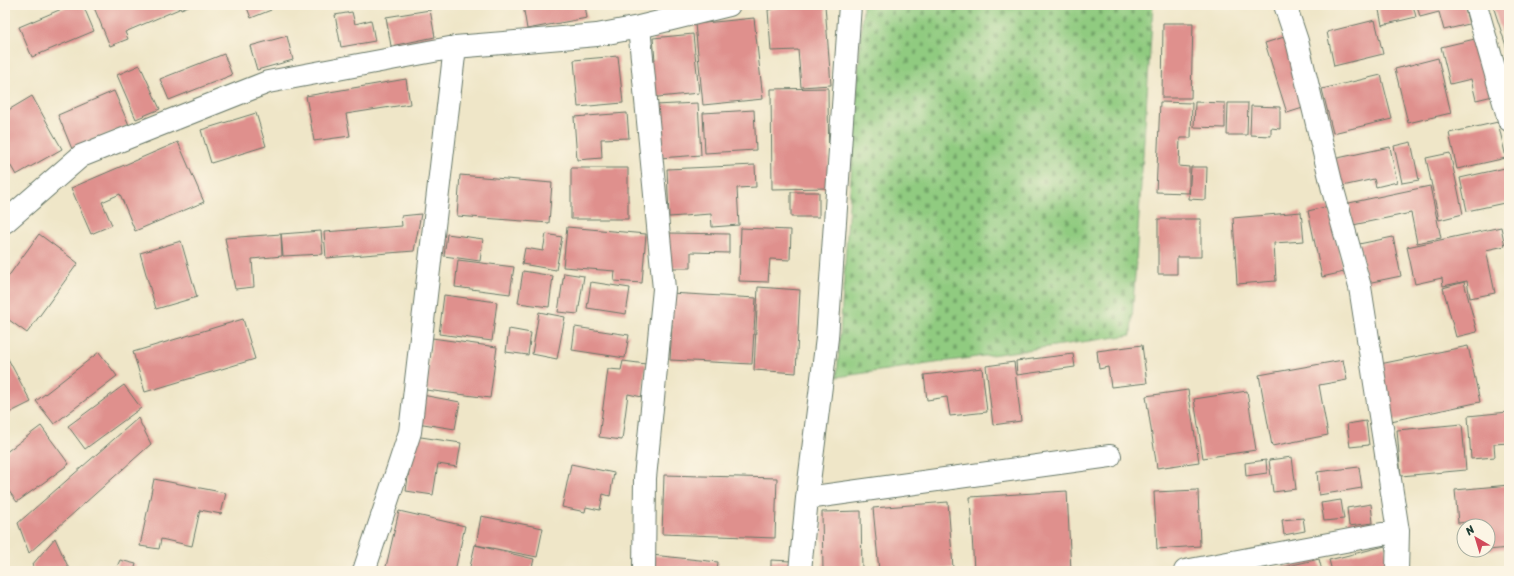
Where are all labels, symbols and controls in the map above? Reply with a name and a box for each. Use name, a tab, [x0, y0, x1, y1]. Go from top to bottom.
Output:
north arrow	[1456, 518, 1496, 558]
text: N	[1461, 520, 1479, 541]

